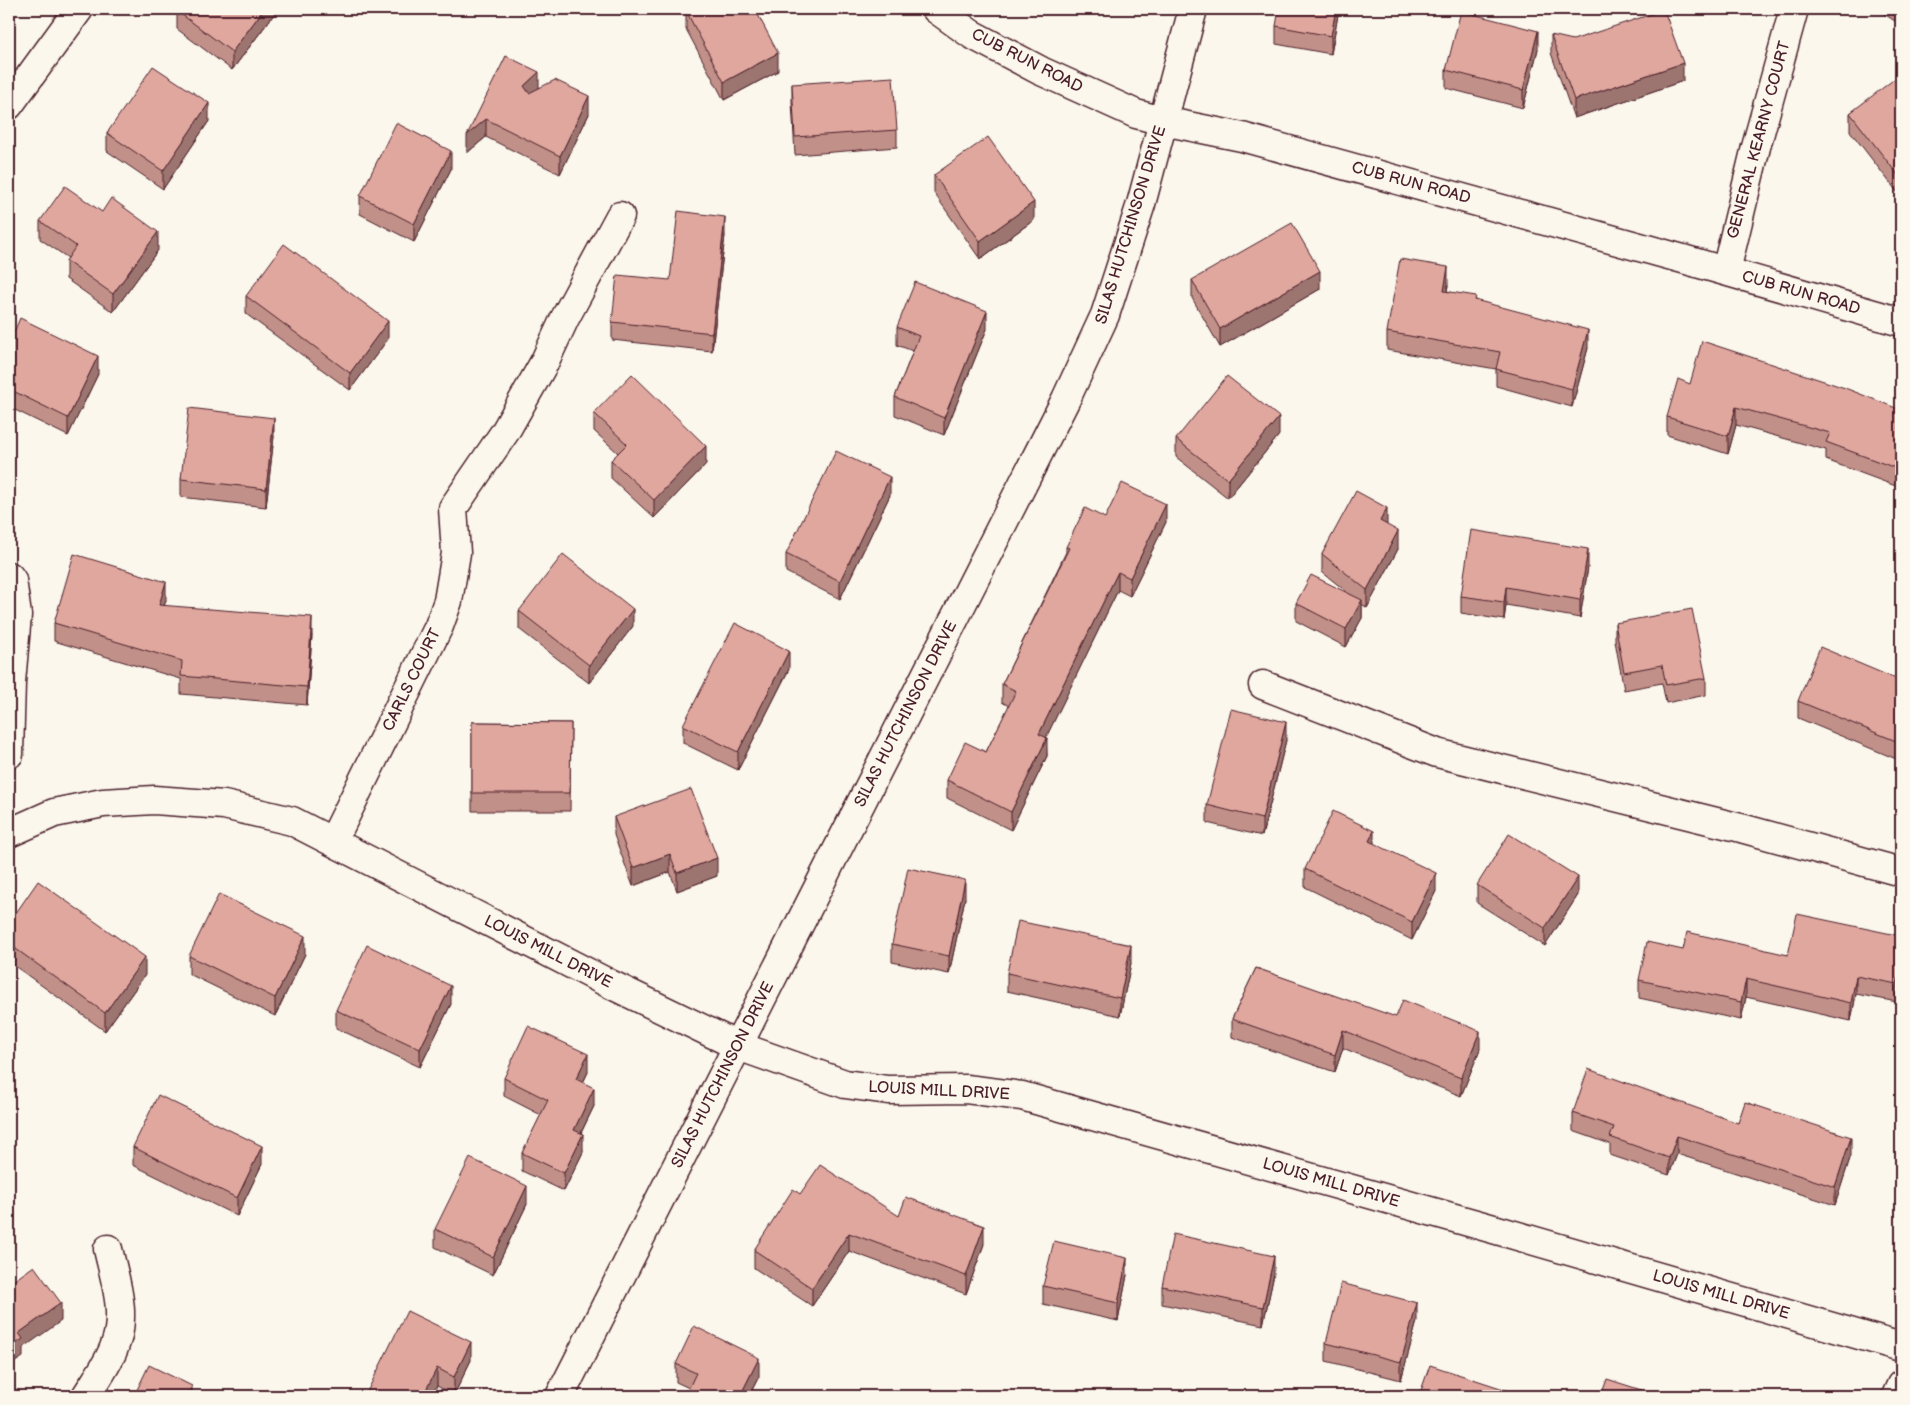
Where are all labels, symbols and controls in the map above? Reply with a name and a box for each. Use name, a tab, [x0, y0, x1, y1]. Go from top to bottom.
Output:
street label: CUB RUN ROAD	[968, 25, 1086, 97]
street label: GENERAL KEARNY COURT	[1723, 39, 1795, 241]
street label: SILAS HUTCHINSON DRIVE	[1092, 124, 1170, 326]
street label: CUB RUN ROAD	[1349, 158, 1473, 208]
street label: CUB RUN ROAD	[1740, 267, 1862, 319]
street label: SILAS HUTCHINSON DRIVE	[851, 618, 961, 810]
street label: CARLS COURT	[379, 625, 445, 735]
street label: LOUIS MILL DRIVE	[481, 911, 615, 993]
street label: SILAS HUTCHINSON DRIVE	[668, 979, 778, 1171]
street label: LOUIS MILL DRIVE	[868, 1078, 1010, 1104]
street label: LOUIS MILL DRIVE	[1260, 1154, 1402, 1212]
street label: LOUIS MILL DRIVE	[1650, 1266, 1792, 1324]

